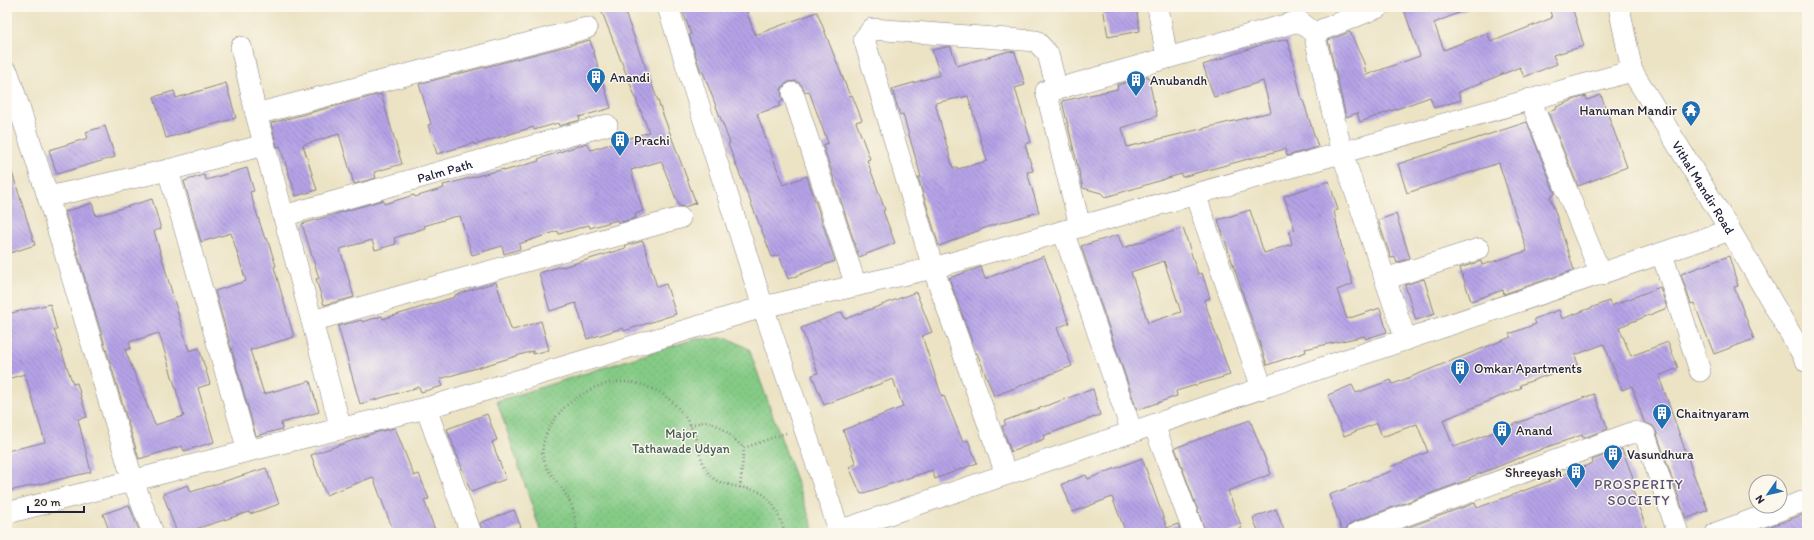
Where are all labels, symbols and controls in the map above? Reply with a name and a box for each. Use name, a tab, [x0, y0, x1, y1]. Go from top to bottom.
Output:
building icon: Anandi	[585, 66, 607, 94]
building icon: Anubandh	[1125, 69, 1147, 97]
place label: Anandi	[610, 70, 650, 85]
place label: Anubandh	[1150, 73, 1208, 88]
temple icon: Hanuman Mandir	[1680, 99, 1702, 127]
place label: Hanuman Mandir	[1579, 103, 1678, 118]
building icon: Prachi	[609, 129, 631, 157]
place label: Prachi	[634, 133, 670, 148]
street label: Vithal Mandir Road	[1669, 138, 1738, 237]
street label: Palm Path	[415, 156, 474, 185]
building icon: Omkar Apartments	[1449, 357, 1471, 385]
place label: Omkar Apartments	[1474, 361, 1582, 376]
building icon: Chaitnyaram	[1651, 402, 1673, 430]
place label: Chaitnyaram	[1676, 406, 1749, 421]
building icon: Anand	[1491, 419, 1513, 447]
place label: Anand	[1516, 423, 1552, 438]
park label: Major Tathawade Udyan	[632, 426, 731, 456]
building icon: Vasundhura	[1602, 443, 1624, 471]
place label: Vasundhura	[1627, 447, 1694, 462]
building icon: Shreeyash	[1565, 461, 1587, 489]
place label: Shreeyash	[1505, 465, 1562, 480]
north arrow	[1748, 474, 1788, 514]
district label: PROSPERITY SOCIETY	[1594, 476, 1684, 509]
scale bar	[28, 488, 84, 514]
text: N	[1753, 493, 1768, 506]
text: 20 m	[34, 495, 61, 509]

